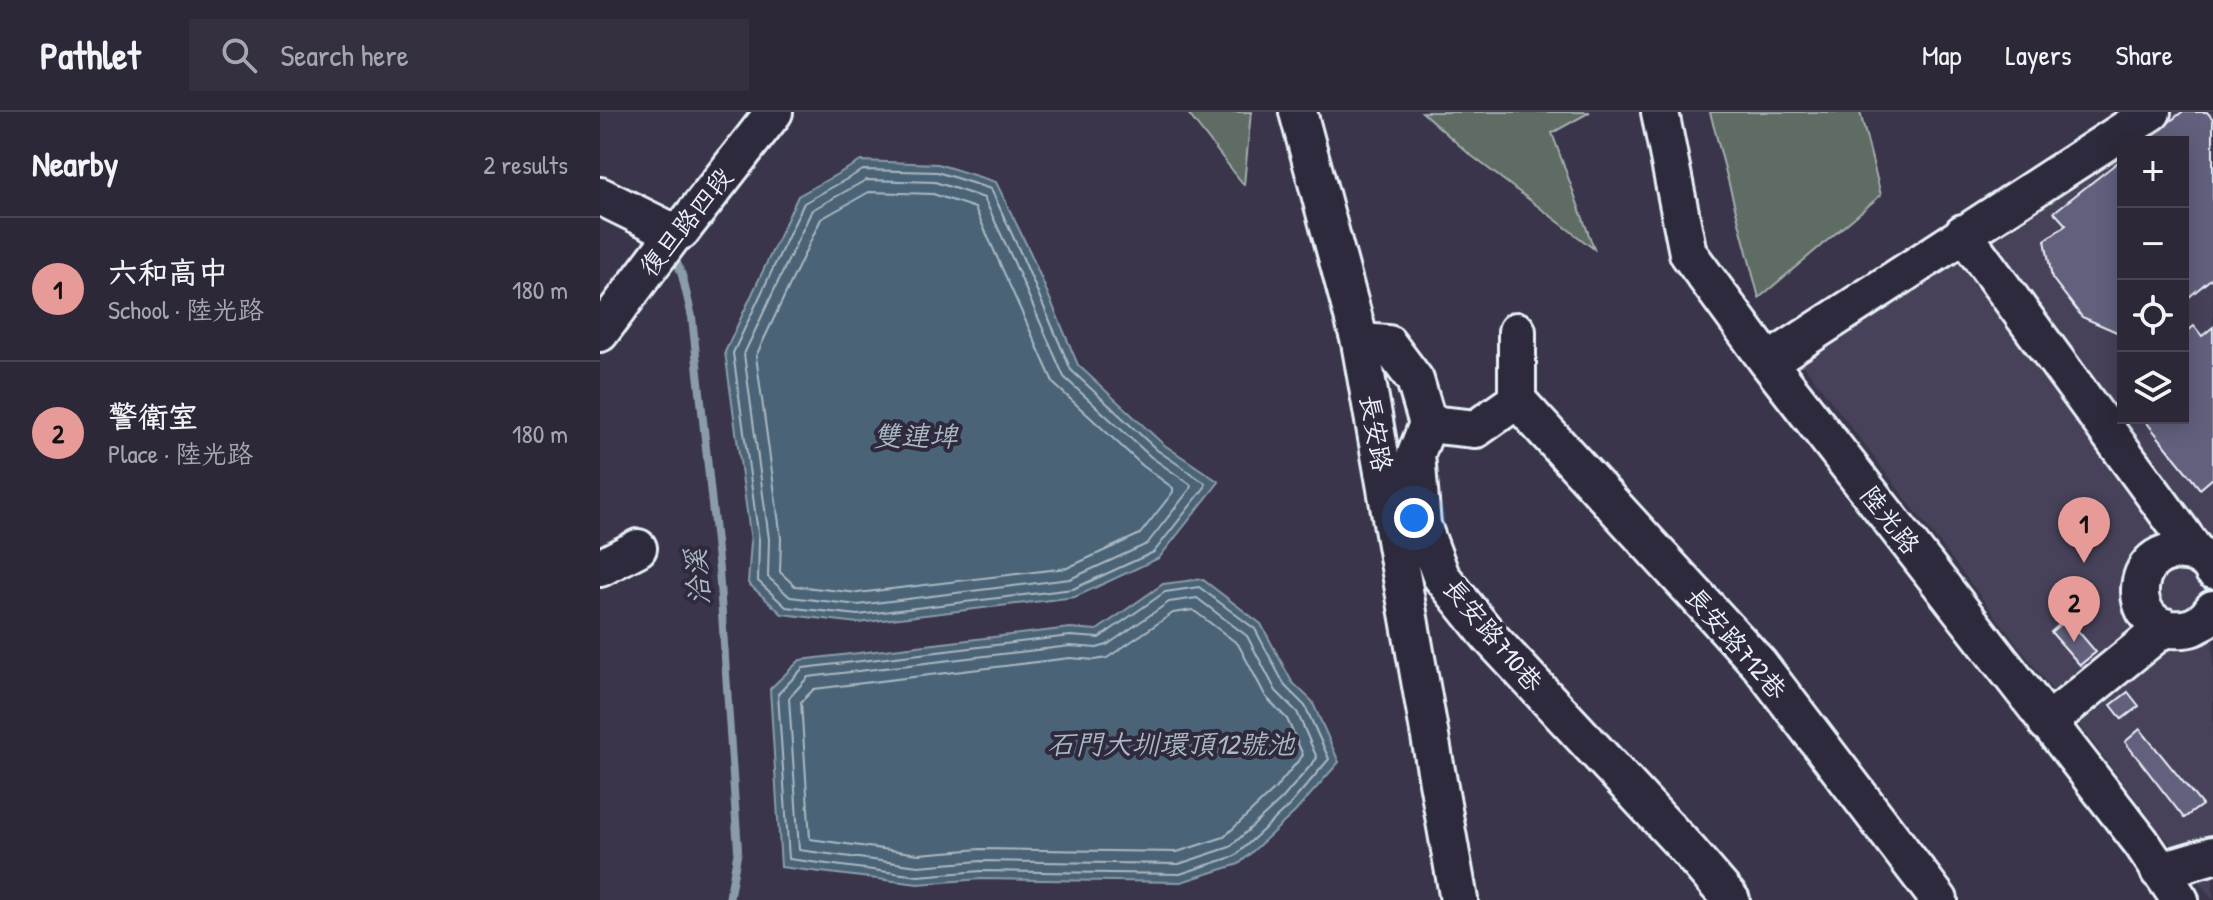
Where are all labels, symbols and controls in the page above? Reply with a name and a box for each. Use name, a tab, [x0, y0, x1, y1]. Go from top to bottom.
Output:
search box	[189, 19, 749, 91]
text: Pathlet	[40, 29, 141, 81]
icon: search	[217, 33, 261, 77]
text: Search here	[281, 35, 409, 75]
text: Map	[1922, 36, 1962, 74]
text: Layers	[2006, 36, 2071, 74]
text: Share	[2115, 36, 2173, 74]
map controls	[2117, 136, 2189, 424]
button: +	[2117, 136, 2189, 208]
text: Nearby	[32, 141, 118, 187]
text: 2 results	[483, 147, 568, 182]
street label: 復旦路四段	[631, 160, 740, 283]
button: −	[2117, 208, 2189, 280]
text: 六和高中	[108, 252, 228, 292]
text: 1	[53, 272, 63, 307]
text: 180 m	[512, 272, 568, 307]
button: locate	[2117, 280, 2189, 352]
text: School · 陸光路	[108, 292, 264, 327]
button: layers	[2117, 352, 2189, 424]
street label: 長安路	[1352, 391, 1401, 474]
text: 警衛室	[108, 396, 198, 436]
text: 2	[52, 416, 64, 451]
text: 180 m	[512, 416, 568, 451]
water label: 雙連埤	[873, 417, 959, 455]
text: Place · 陸光路	[108, 436, 253, 471]
street label: 陸光路	[1853, 478, 1928, 561]
pin: 1	[2058, 497, 2110, 563]
your location	[1394, 498, 1434, 538]
water label: 洽溪	[675, 545, 718, 607]
street label: 長安路710巷	[1436, 571, 1551, 699]
pin: 2	[2048, 576, 2100, 642]
street label: 長安路712巷	[1678, 579, 1795, 706]
water label: 石門大圳環頂12號池	[1047, 725, 1296, 763]

